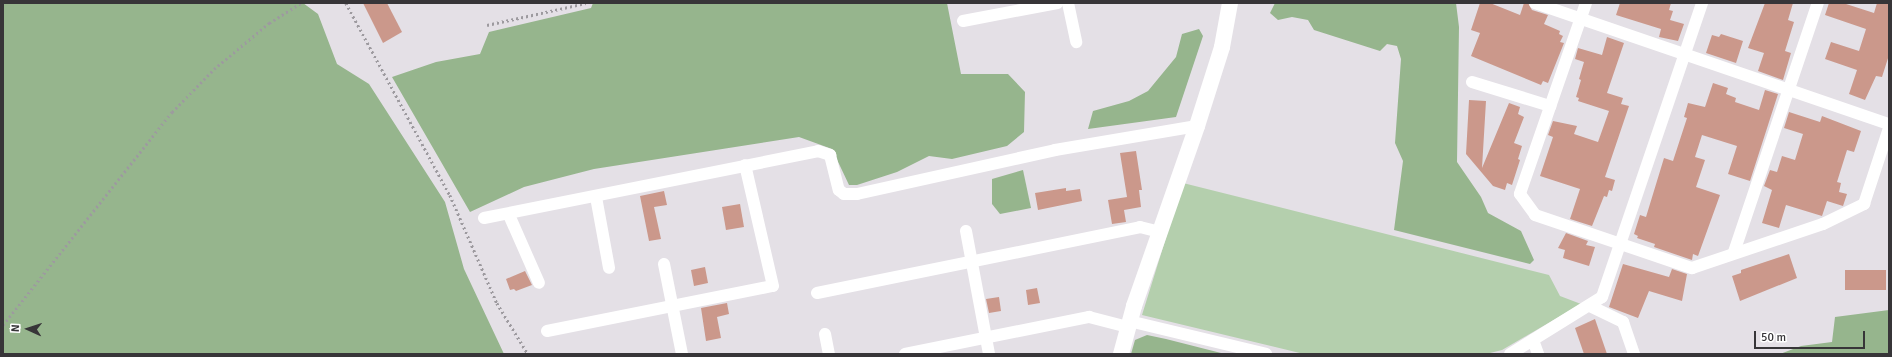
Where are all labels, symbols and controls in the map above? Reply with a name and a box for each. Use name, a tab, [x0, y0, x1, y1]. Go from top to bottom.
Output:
north arrow	[8, 309, 48, 349]
scale bar	[1756, 323, 1867, 349]
text: N	[9, 324, 22, 333]
text: 50 m	[1761, 330, 1786, 345]

